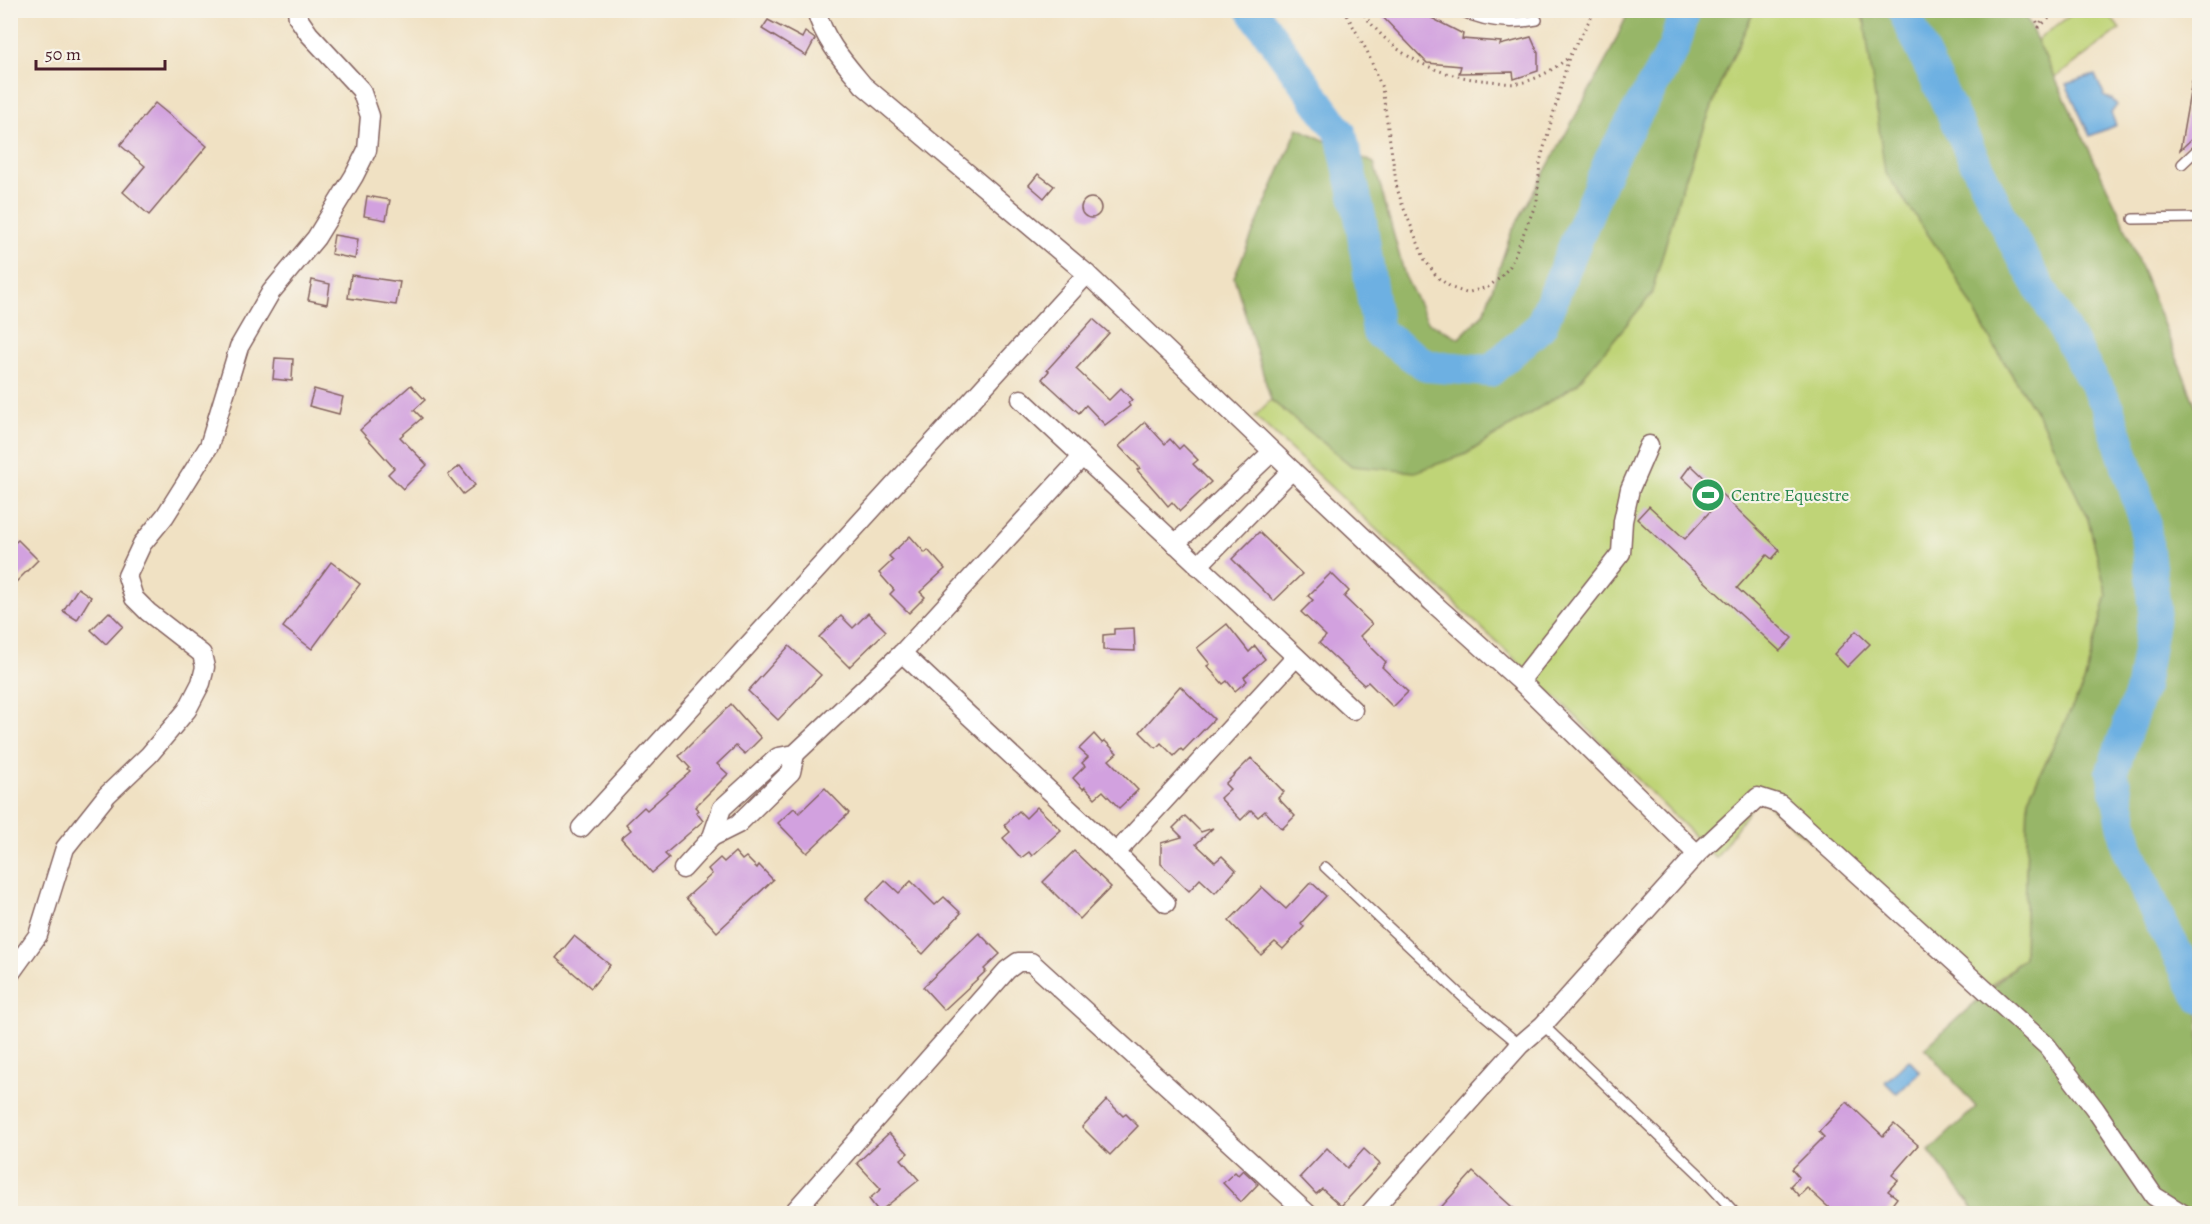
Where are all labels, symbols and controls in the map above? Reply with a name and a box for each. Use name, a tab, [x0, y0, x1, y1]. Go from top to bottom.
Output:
scale bar	[36, 33, 165, 71]
text: 50 m	[45, 42, 81, 66]
sports icon: Centre Equestre	[1690, 477, 1726, 513]
place label: Centre Equestre	[1731, 483, 1849, 507]

